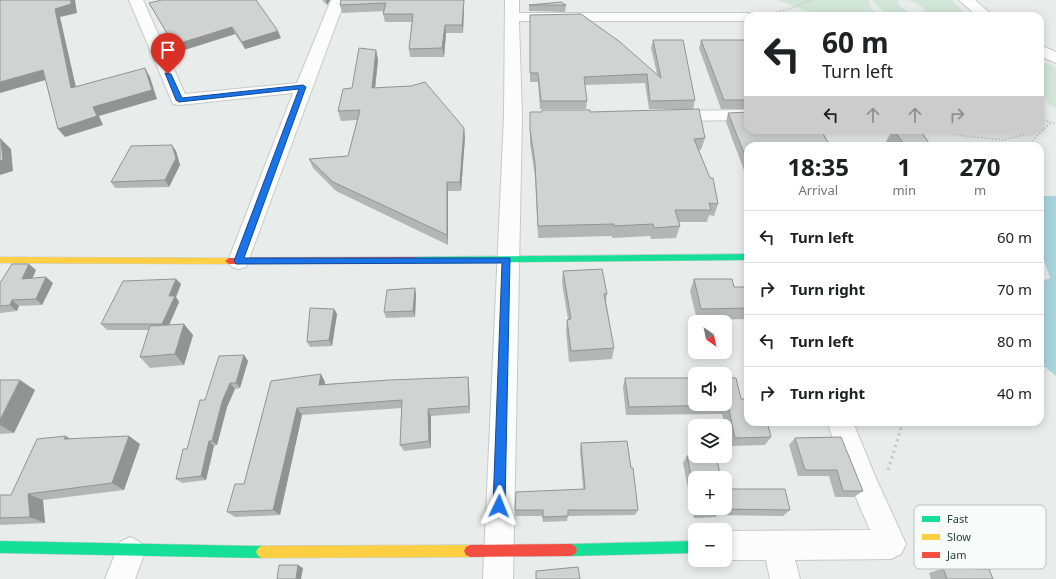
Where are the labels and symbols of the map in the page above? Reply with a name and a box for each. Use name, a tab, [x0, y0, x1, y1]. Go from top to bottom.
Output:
pin	[151, 33, 185, 74]
north arrow	[688, 315, 732, 359]
position arrow	[478, 485, 520, 527]
legend	[914, 505, 1046, 569]
text: Fast	[947, 511, 968, 526]
text: Slow	[947, 529, 971, 544]
text: Jam	[946, 547, 966, 562]

